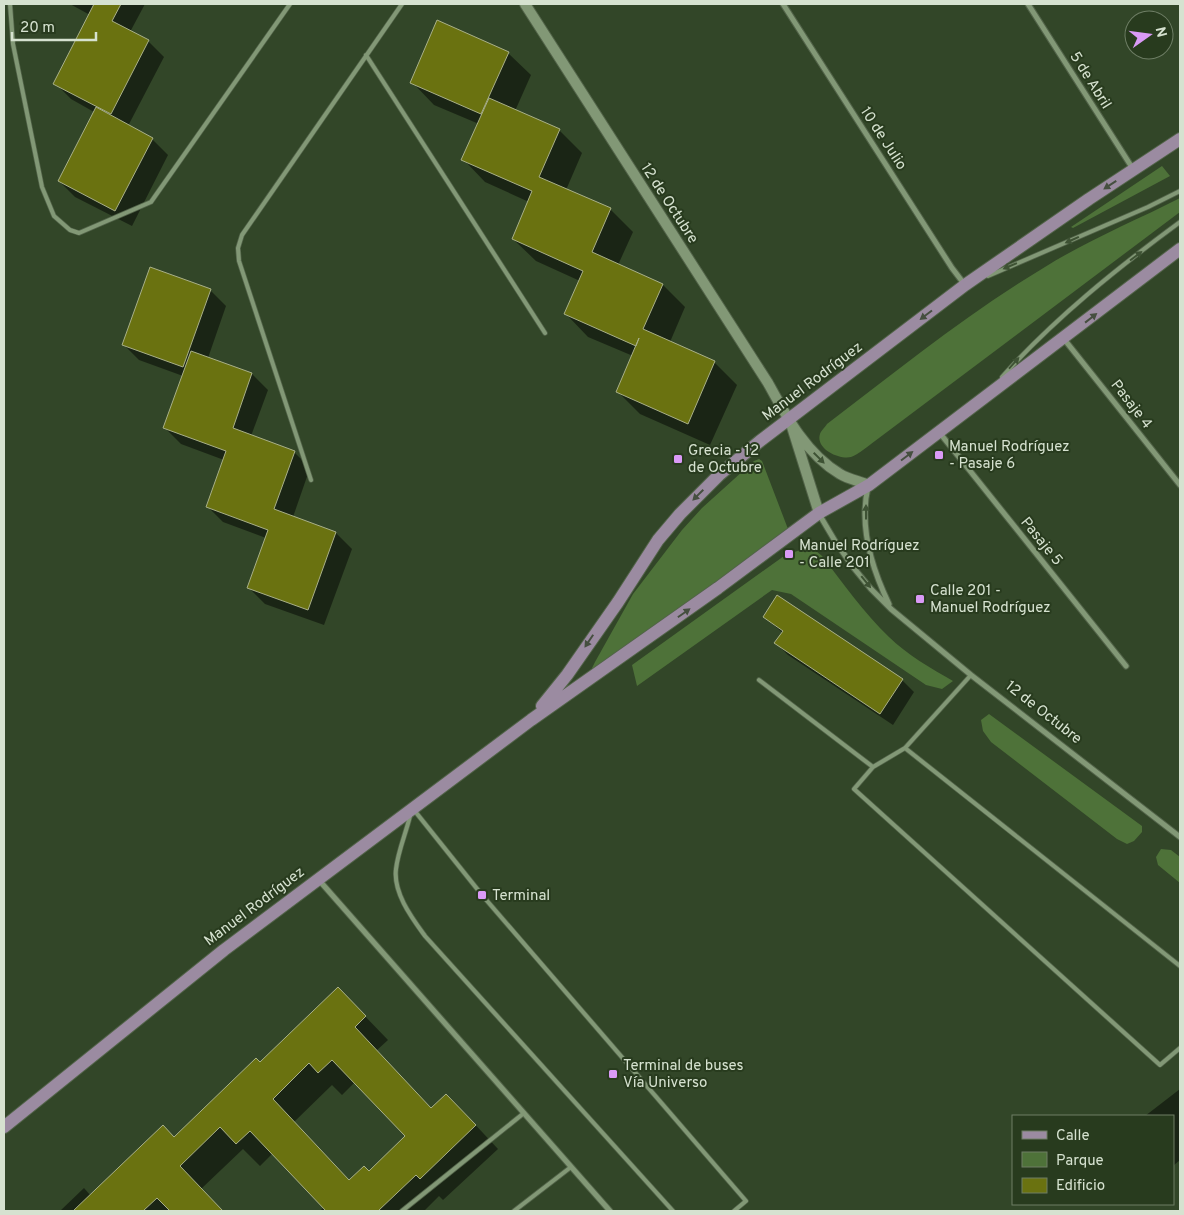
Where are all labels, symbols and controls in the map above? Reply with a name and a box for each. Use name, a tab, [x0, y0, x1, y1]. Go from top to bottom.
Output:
scale bar	[12, 10, 96, 42]
north arrow	[1124, 10, 1174, 60]
text: 20 m	[20, 19, 55, 38]
text: N	[1151, 25, 1170, 39]
street label: 5 de Abril	[1065, 48, 1115, 113]
street label: 10 de Julio	[855, 104, 910, 174]
street label: 12 de Octubre	[636, 160, 702, 248]
one-way arrow	[1103, 180, 1117, 190]
one-way arrow	[1065, 236, 1079, 244]
one-way arrow	[1129, 251, 1143, 261]
one-way arrow	[1003, 263, 1017, 271]
one-way arrow	[920, 309, 933, 320]
one-way arrow	[1084, 312, 1097, 323]
street label: Manuel Rodríguez	[759, 338, 867, 426]
one-way arrow	[1009, 357, 1020, 370]
street label: Pasaje 4	[1106, 377, 1156, 433]
place label: Manuel Rodríguez - Pasaje 6	[949, 438, 1070, 474]
place label: Grecia - 12 de Octubre	[688, 442, 762, 478]
marker: Manuel Rodríguez - Pasaje 6	[933, 449, 945, 461]
one-way arrow	[900, 450, 913, 461]
one-way arrow	[813, 451, 825, 463]
marker: Grecia - 12 de Octubre	[672, 453, 684, 465]
one-way arrow	[692, 489, 704, 501]
one-way arrow	[862, 504, 870, 520]
street label: Pasaje 5	[1016, 514, 1066, 570]
place label: Manuel Rodríguez - Calle 201	[799, 537, 920, 573]
marker: Manuel Rodríguez - Calle 201	[783, 548, 795, 560]
one-way arrow	[861, 576, 872, 589]
place label: Calle 201 - Manuel Rodríguez	[930, 582, 1051, 618]
marker: Calle 201 - Manuel Rodríguez	[914, 593, 926, 605]
one-way arrow	[677, 608, 690, 618]
one-way arrow	[584, 635, 594, 648]
street label: 12 de Octubre	[1001, 677, 1085, 749]
street label: Manuel Rodríguez	[201, 863, 309, 951]
place label: Terminal	[492, 887, 550, 906]
marker: Terminal	[476, 889, 488, 901]
place label: Terminal de buses Vía Universo	[623, 1057, 744, 1093]
marker: Terminal de buses Vía Universo	[607, 1068, 619, 1080]
legend	[1012, 1115, 1174, 1205]
text: Calle	[1056, 1127, 1090, 1146]
text: Parque	[1056, 1152, 1104, 1171]
text: Edificio	[1056, 1177, 1105, 1196]

